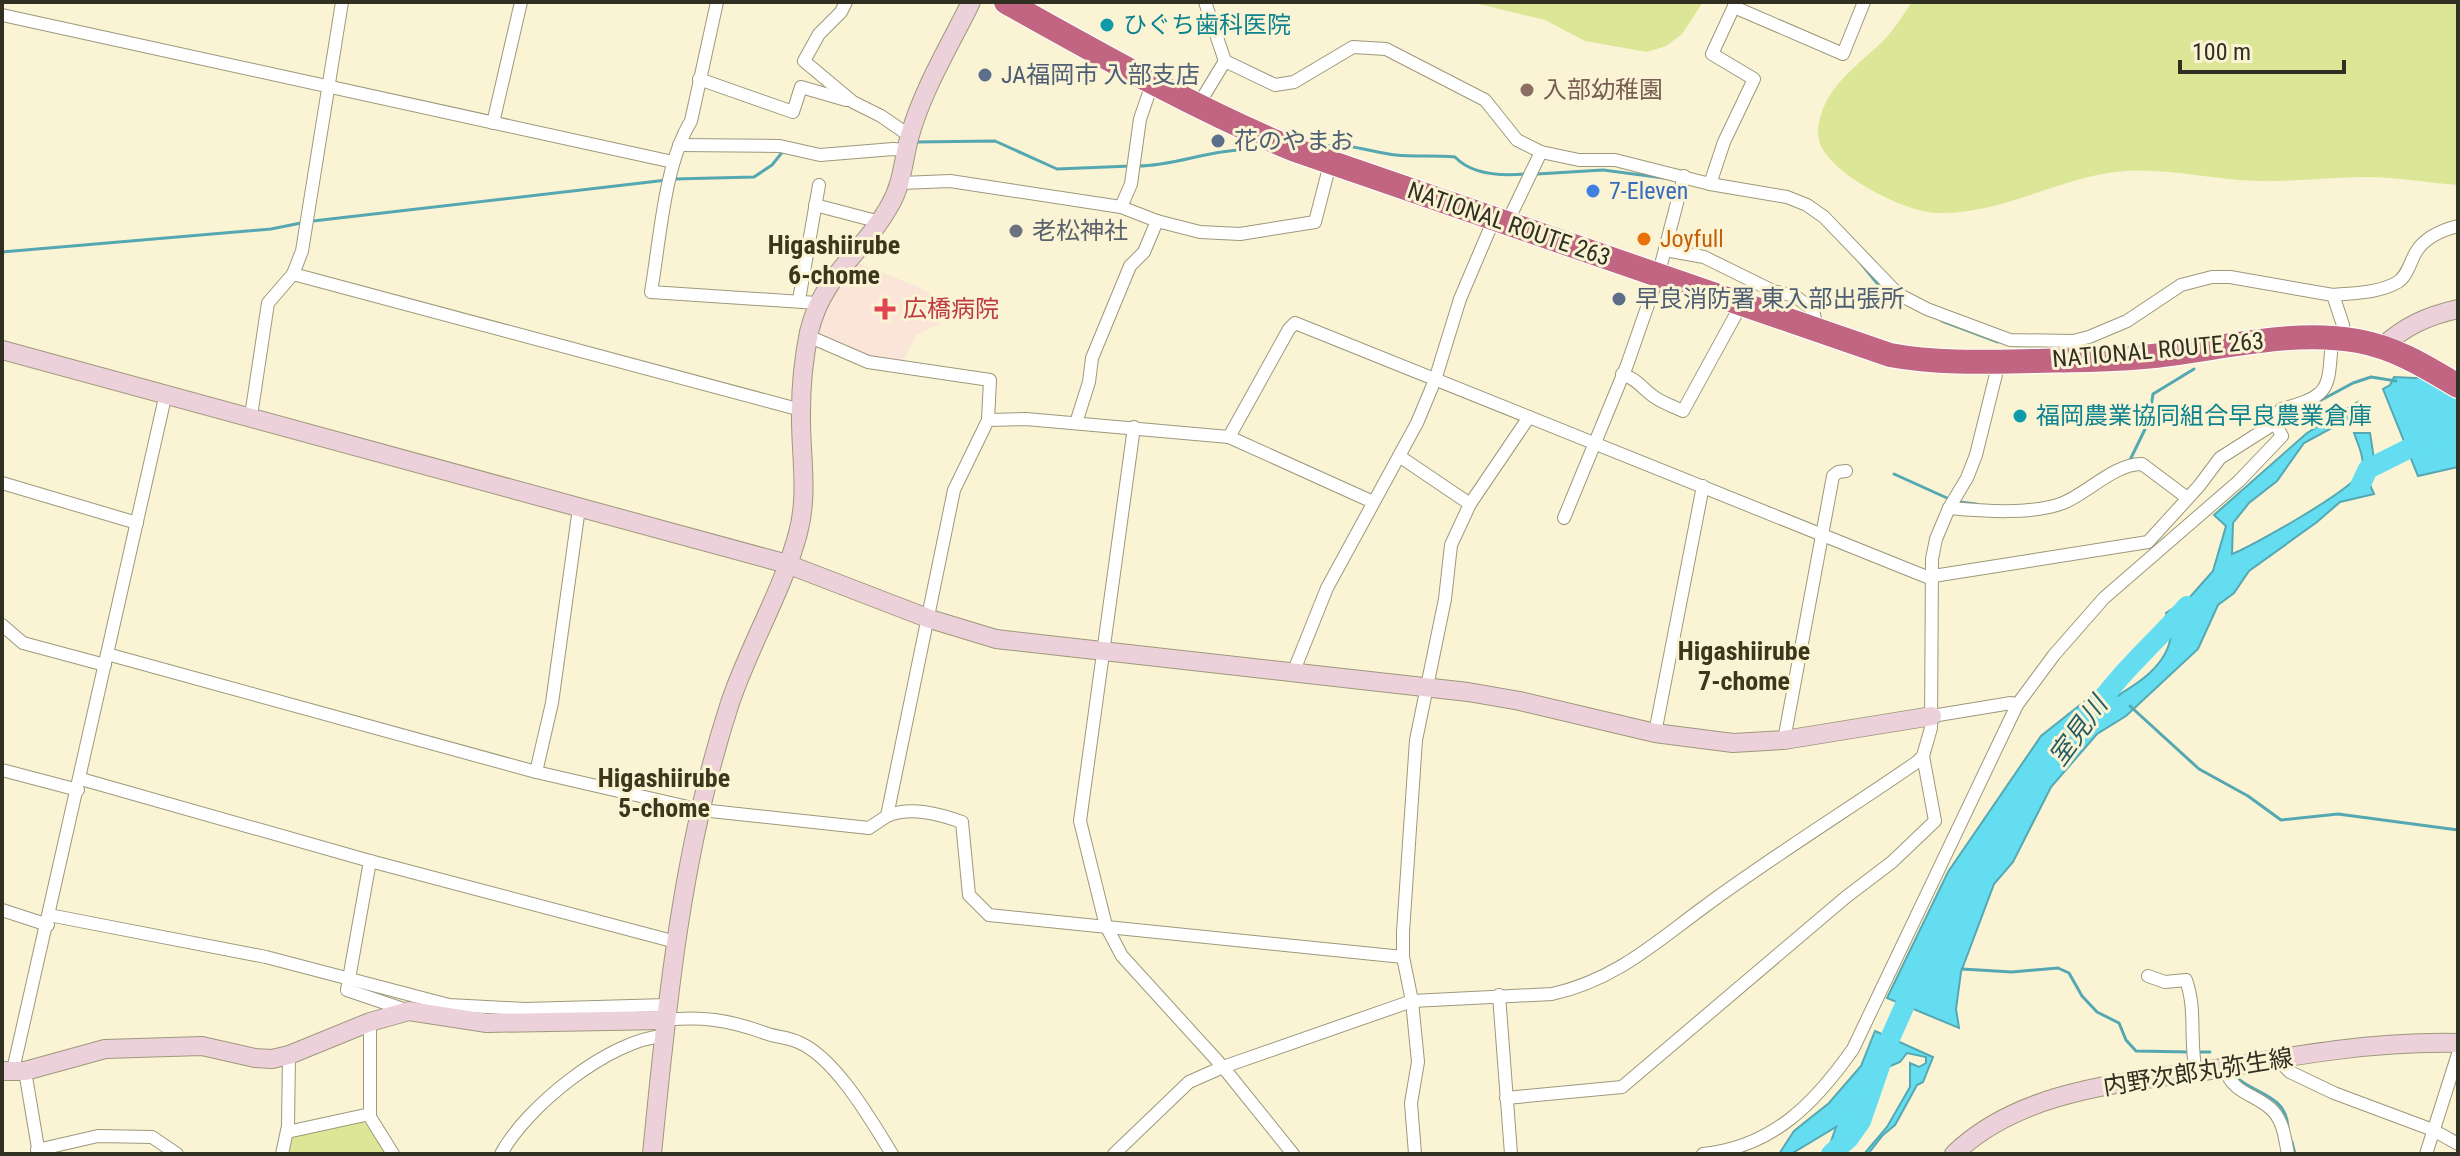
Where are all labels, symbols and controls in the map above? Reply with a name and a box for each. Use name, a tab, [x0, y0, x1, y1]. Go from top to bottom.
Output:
place label: ひぐち歯科医院	[1123, 11, 1291, 39]
marker: ひぐち歯科医院	[1098, 16, 1116, 34]
scale bar	[2180, 24, 2344, 74]
text: 100 m	[2192, 38, 2251, 66]
place label: JA福岡市 入部支店	[1001, 61, 1200, 89]
marker: JA福岡市 入部支店	[976, 66, 994, 84]
place label: 入部幼稚園	[1543, 76, 1663, 104]
marker: 入部幼稚園	[1518, 81, 1536, 99]
place label: 花のやまお	[1234, 127, 1354, 155]
marker: 花のやまお	[1209, 132, 1227, 150]
street label: NATIONAL ROUTE 263	[1404, 176, 1614, 272]
place label: 7-Eleven	[1609, 177, 1688, 205]
marker: 7-Eleven	[1584, 182, 1602, 200]
place label: 老松神社	[1032, 217, 1128, 245]
marker: 老松神社	[1007, 222, 1025, 240]
place label: Joyfull	[1660, 225, 1724, 253]
district label: Higashiirube 6-chome	[768, 230, 900, 290]
marker: Joyfull	[1635, 230, 1653, 248]
place label: 早良消防署 東入部出張所	[1635, 285, 1905, 313]
marker: 早良消防署 東入部出張所	[1610, 290, 1628, 308]
place label: 広橋病院	[903, 295, 999, 323]
marker: 広橋病院	[874, 298, 896, 320]
street label: NATIONAL ROUTE 263	[2051, 327, 2265, 373]
place label: 福岡農業協同組合早良農業倉庫	[2036, 402, 2372, 430]
marker: 福岡農業協同組合早良農業倉庫	[2011, 407, 2029, 425]
district label: Higashiirube 7-chome	[1678, 636, 1810, 696]
water label: 室見川	[2043, 688, 2115, 771]
district label: Higashiirube 5-chome	[598, 763, 730, 823]
street label: 内野次郎丸弥生線	[2101, 1043, 2295, 1101]

